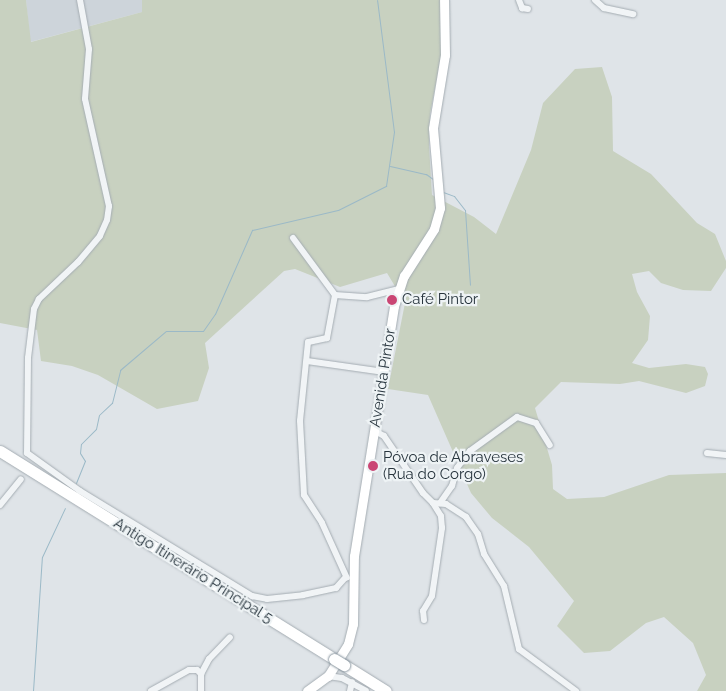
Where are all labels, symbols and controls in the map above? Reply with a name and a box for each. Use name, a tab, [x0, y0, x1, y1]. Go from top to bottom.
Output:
place label: Café Pintor	[402, 291, 478, 309]
marker: Café Pintor	[386, 294, 398, 306]
street label: Avenida Pintor	[366, 327, 400, 429]
place label: Póvoa de Abraveses (Rua do Corgo)	[383, 448, 524, 483]
marker: Póvoa de Abraveses (Rua do Corgo)	[367, 460, 379, 472]
street label: Antigo Itinerário Principal 5	[110, 514, 276, 628]

